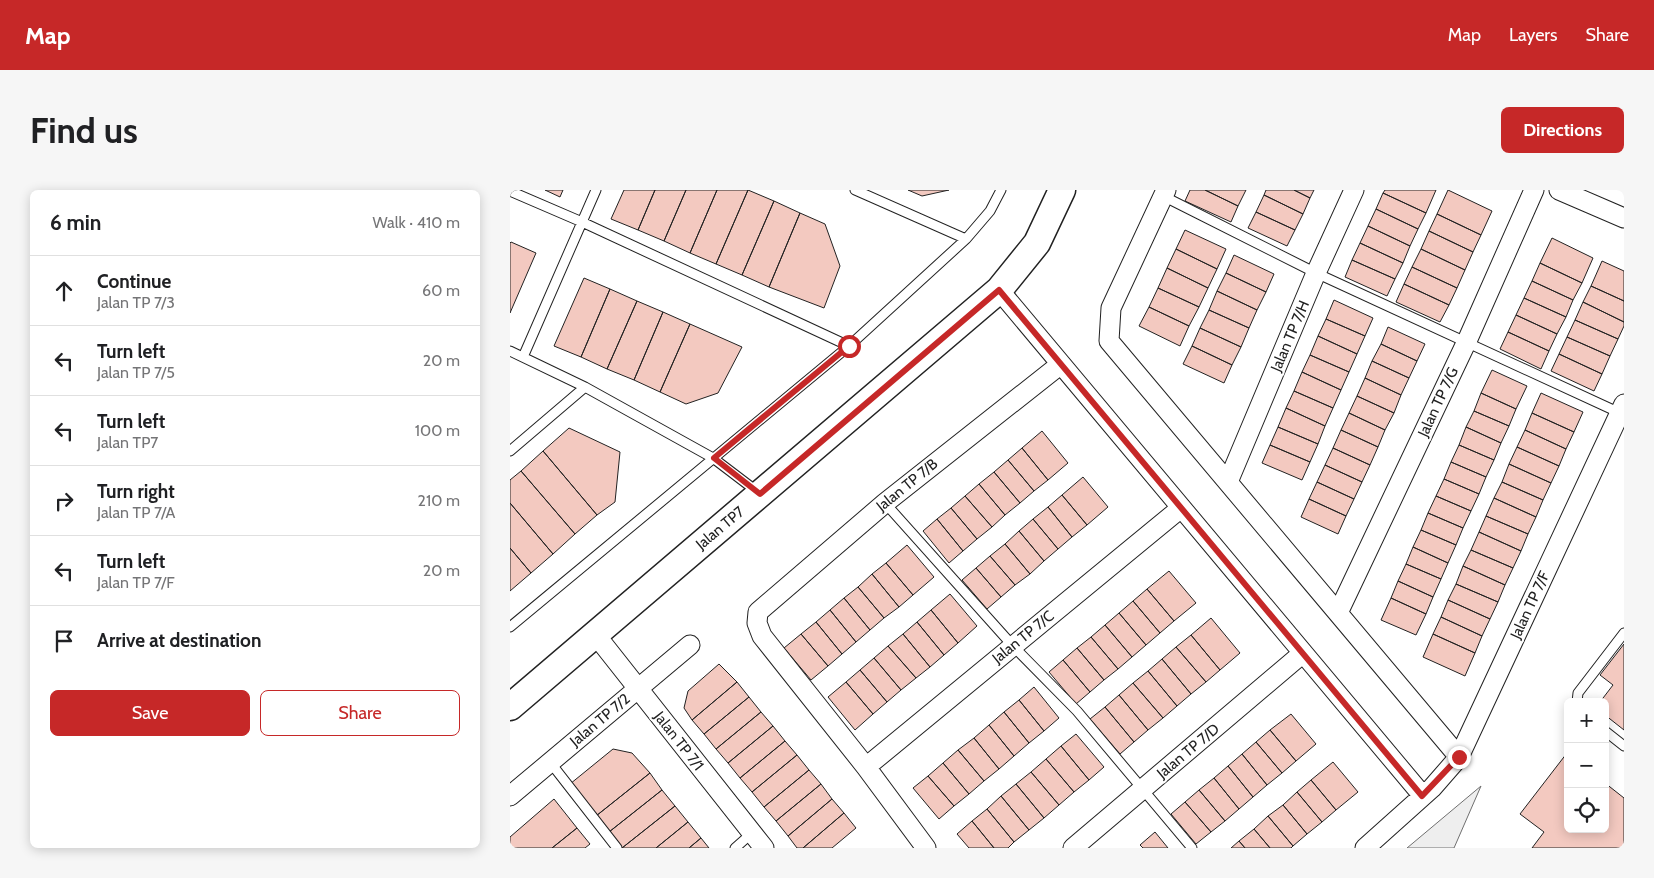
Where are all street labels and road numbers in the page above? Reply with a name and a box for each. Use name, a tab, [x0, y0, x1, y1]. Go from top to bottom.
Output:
street label: Jalan TP 7/H	[1267, 298, 1313, 375]
street label: Jalan TP 7/G	[1414, 364, 1462, 441]
street label: Jalan TP 7/B	[872, 455, 941, 516]
street label: Jalan TP7	[691, 502, 748, 554]
street label: Jalan TP 7/F	[1506, 568, 1554, 643]
street label: Jalan TP 7/C	[988, 607, 1057, 668]
street label: Jalan TP 7/2	[566, 690, 634, 751]
street label: Jalan TP 7/1	[650, 707, 708, 774]
street label: Jalan TP 7/D	[1152, 720, 1223, 783]

